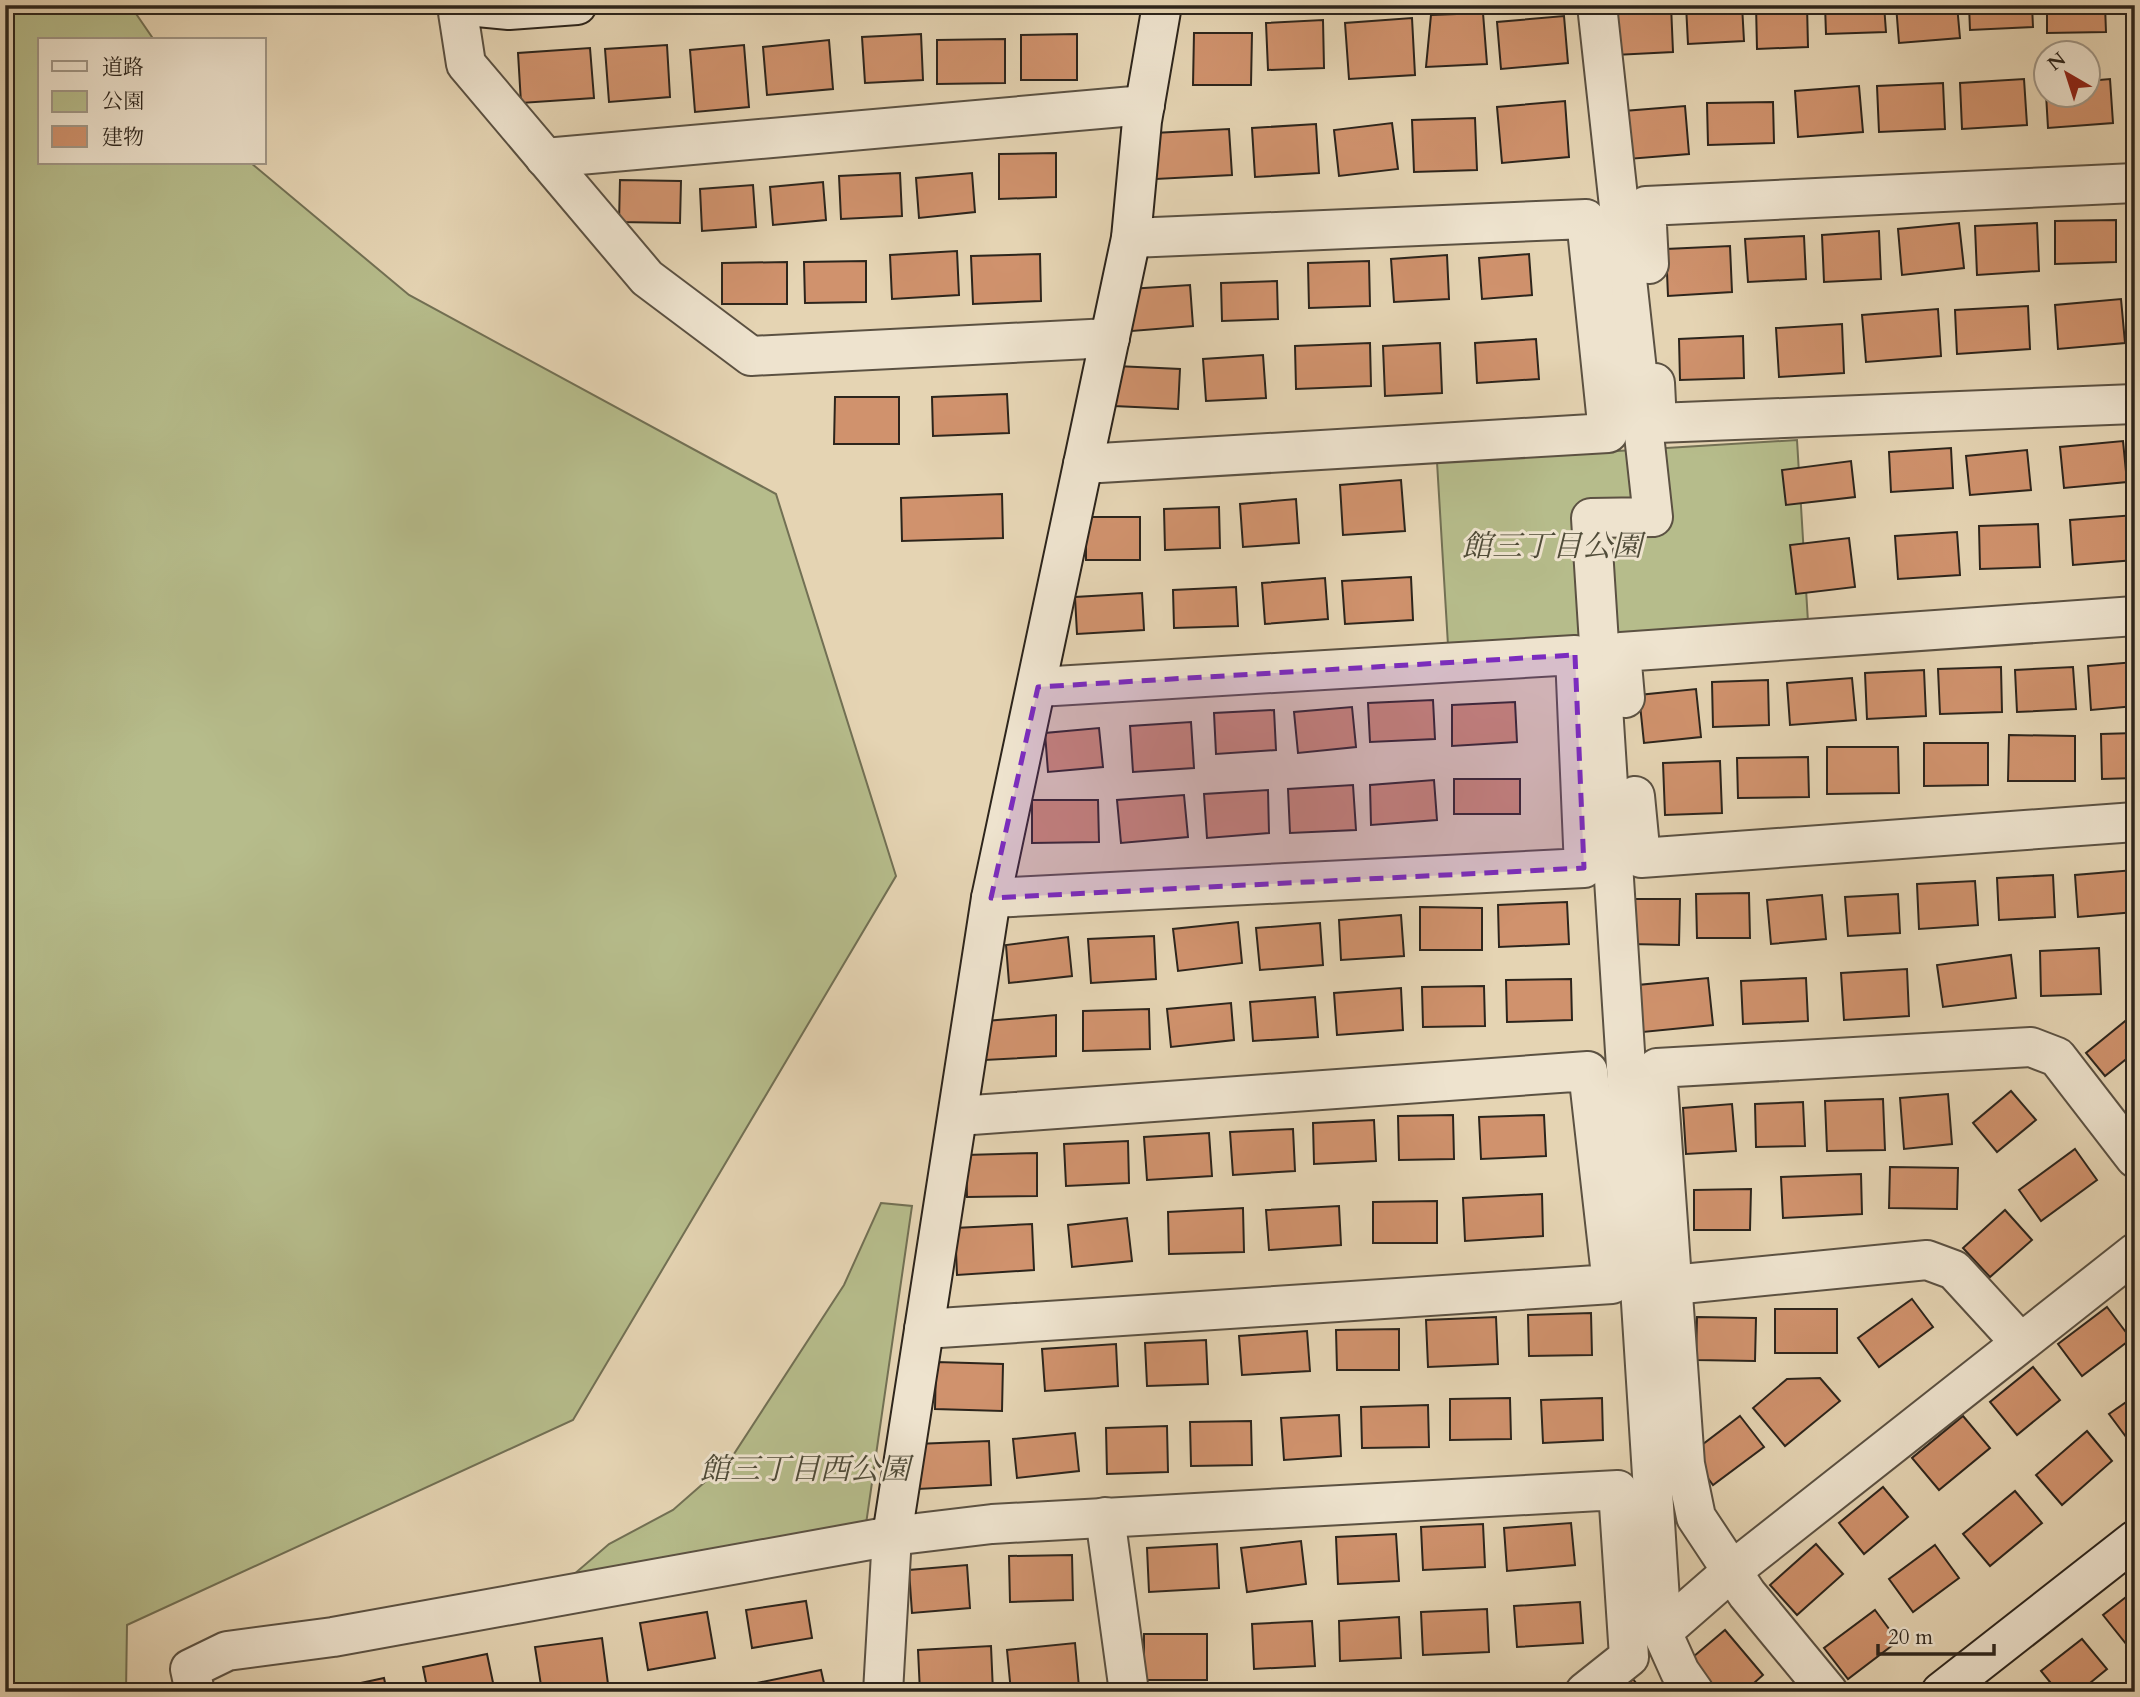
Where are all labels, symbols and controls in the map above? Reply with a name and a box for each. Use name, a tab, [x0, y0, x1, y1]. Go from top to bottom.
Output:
legend	[38, 38, 266, 164]
north arrow	[2032, 38, 2102, 108]
text: N	[2042, 46, 2072, 77]
text: 道路	[102, 53, 144, 82]
text: 公園	[102, 87, 144, 116]
text: 建物	[102, 123, 144, 152]
park label: 館三丁目公園	[1462, 526, 1647, 567]
park label: 館三丁目西公園	[700, 1449, 915, 1490]
scale bar	[1878, 1613, 1993, 1657]
text: 20 m	[1888, 1623, 1933, 1652]

